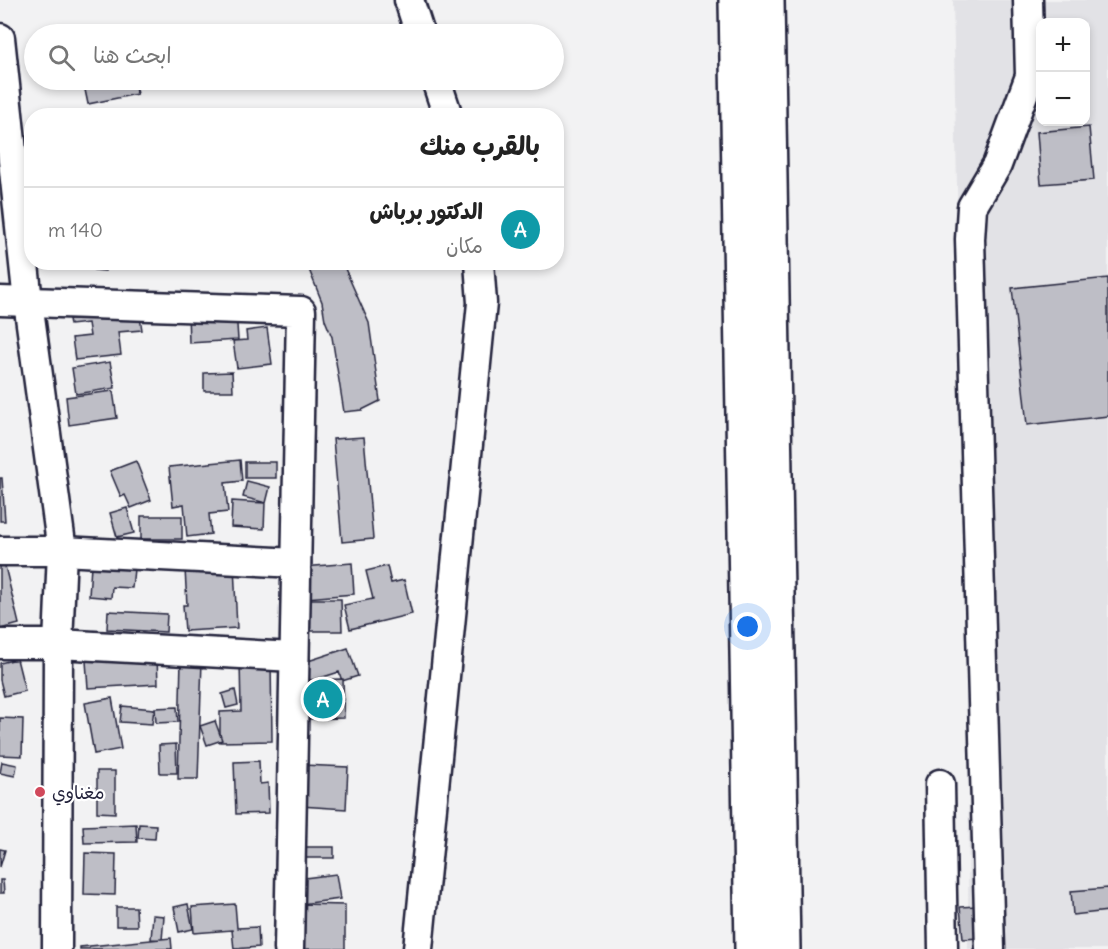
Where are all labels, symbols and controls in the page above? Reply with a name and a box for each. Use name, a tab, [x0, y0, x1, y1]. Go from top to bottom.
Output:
map controls	[1036, 18, 1090, 126]
button: +	[1036, 18, 1090, 72]
search box	[24, 24, 564, 90]
icon: search	[45, 41, 78, 74]
text: ابحث هنا	[93, 41, 172, 69]
button: −	[1036, 72, 1090, 126]
text: بالقرب منك	[420, 129, 540, 162]
text: الدكتور برباش	[369, 197, 483, 225]
text: 140 m	[48, 217, 103, 242]
text: A	[514, 217, 527, 242]
text: مكان	[446, 233, 483, 258]
your location	[733, 612, 762, 641]
pin: A	[304, 676, 342, 722]
place label: مغناوي	[52, 781, 104, 806]
marker: مغناوي	[33, 785, 47, 799]

